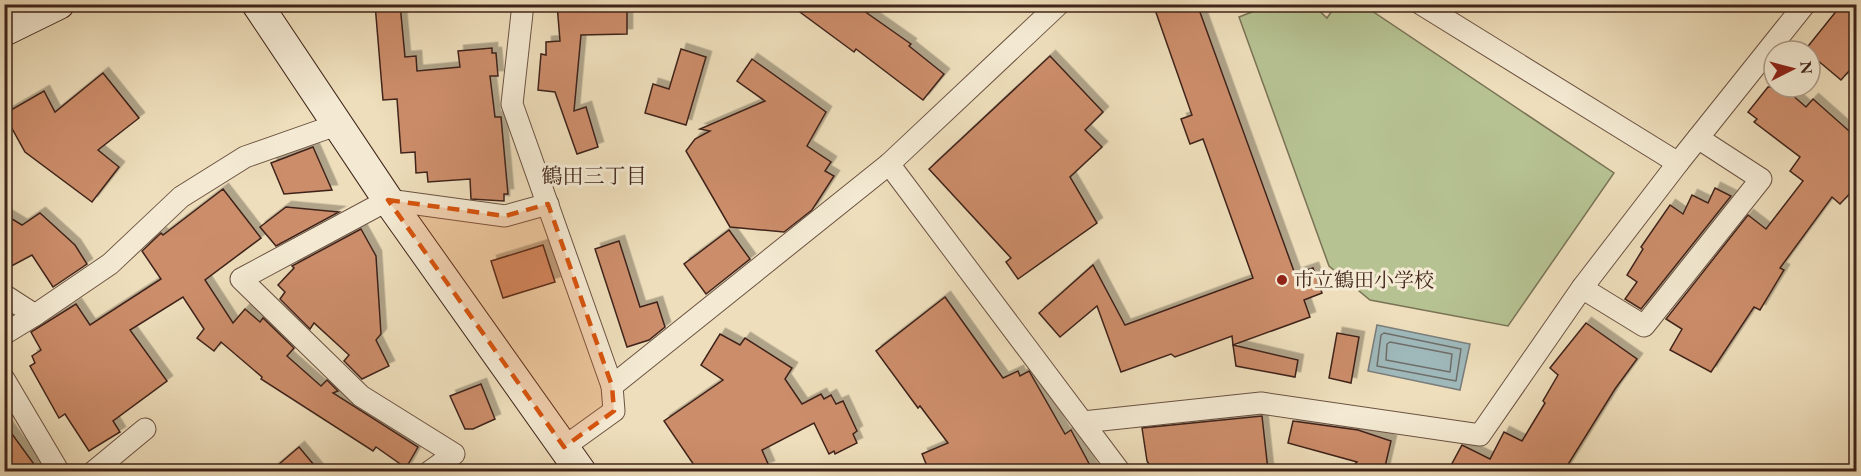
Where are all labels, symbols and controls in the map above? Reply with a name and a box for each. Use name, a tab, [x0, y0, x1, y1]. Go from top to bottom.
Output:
north arrow	[1762, 39, 1822, 99]
text: N	[1795, 60, 1818, 75]
district label: 鶴田三丁目	[542, 162, 647, 189]
place label: 市立鶴田小学校	[1294, 267, 1434, 293]
marker: 市立鶴田小学校	[1275, 273, 1289, 287]

